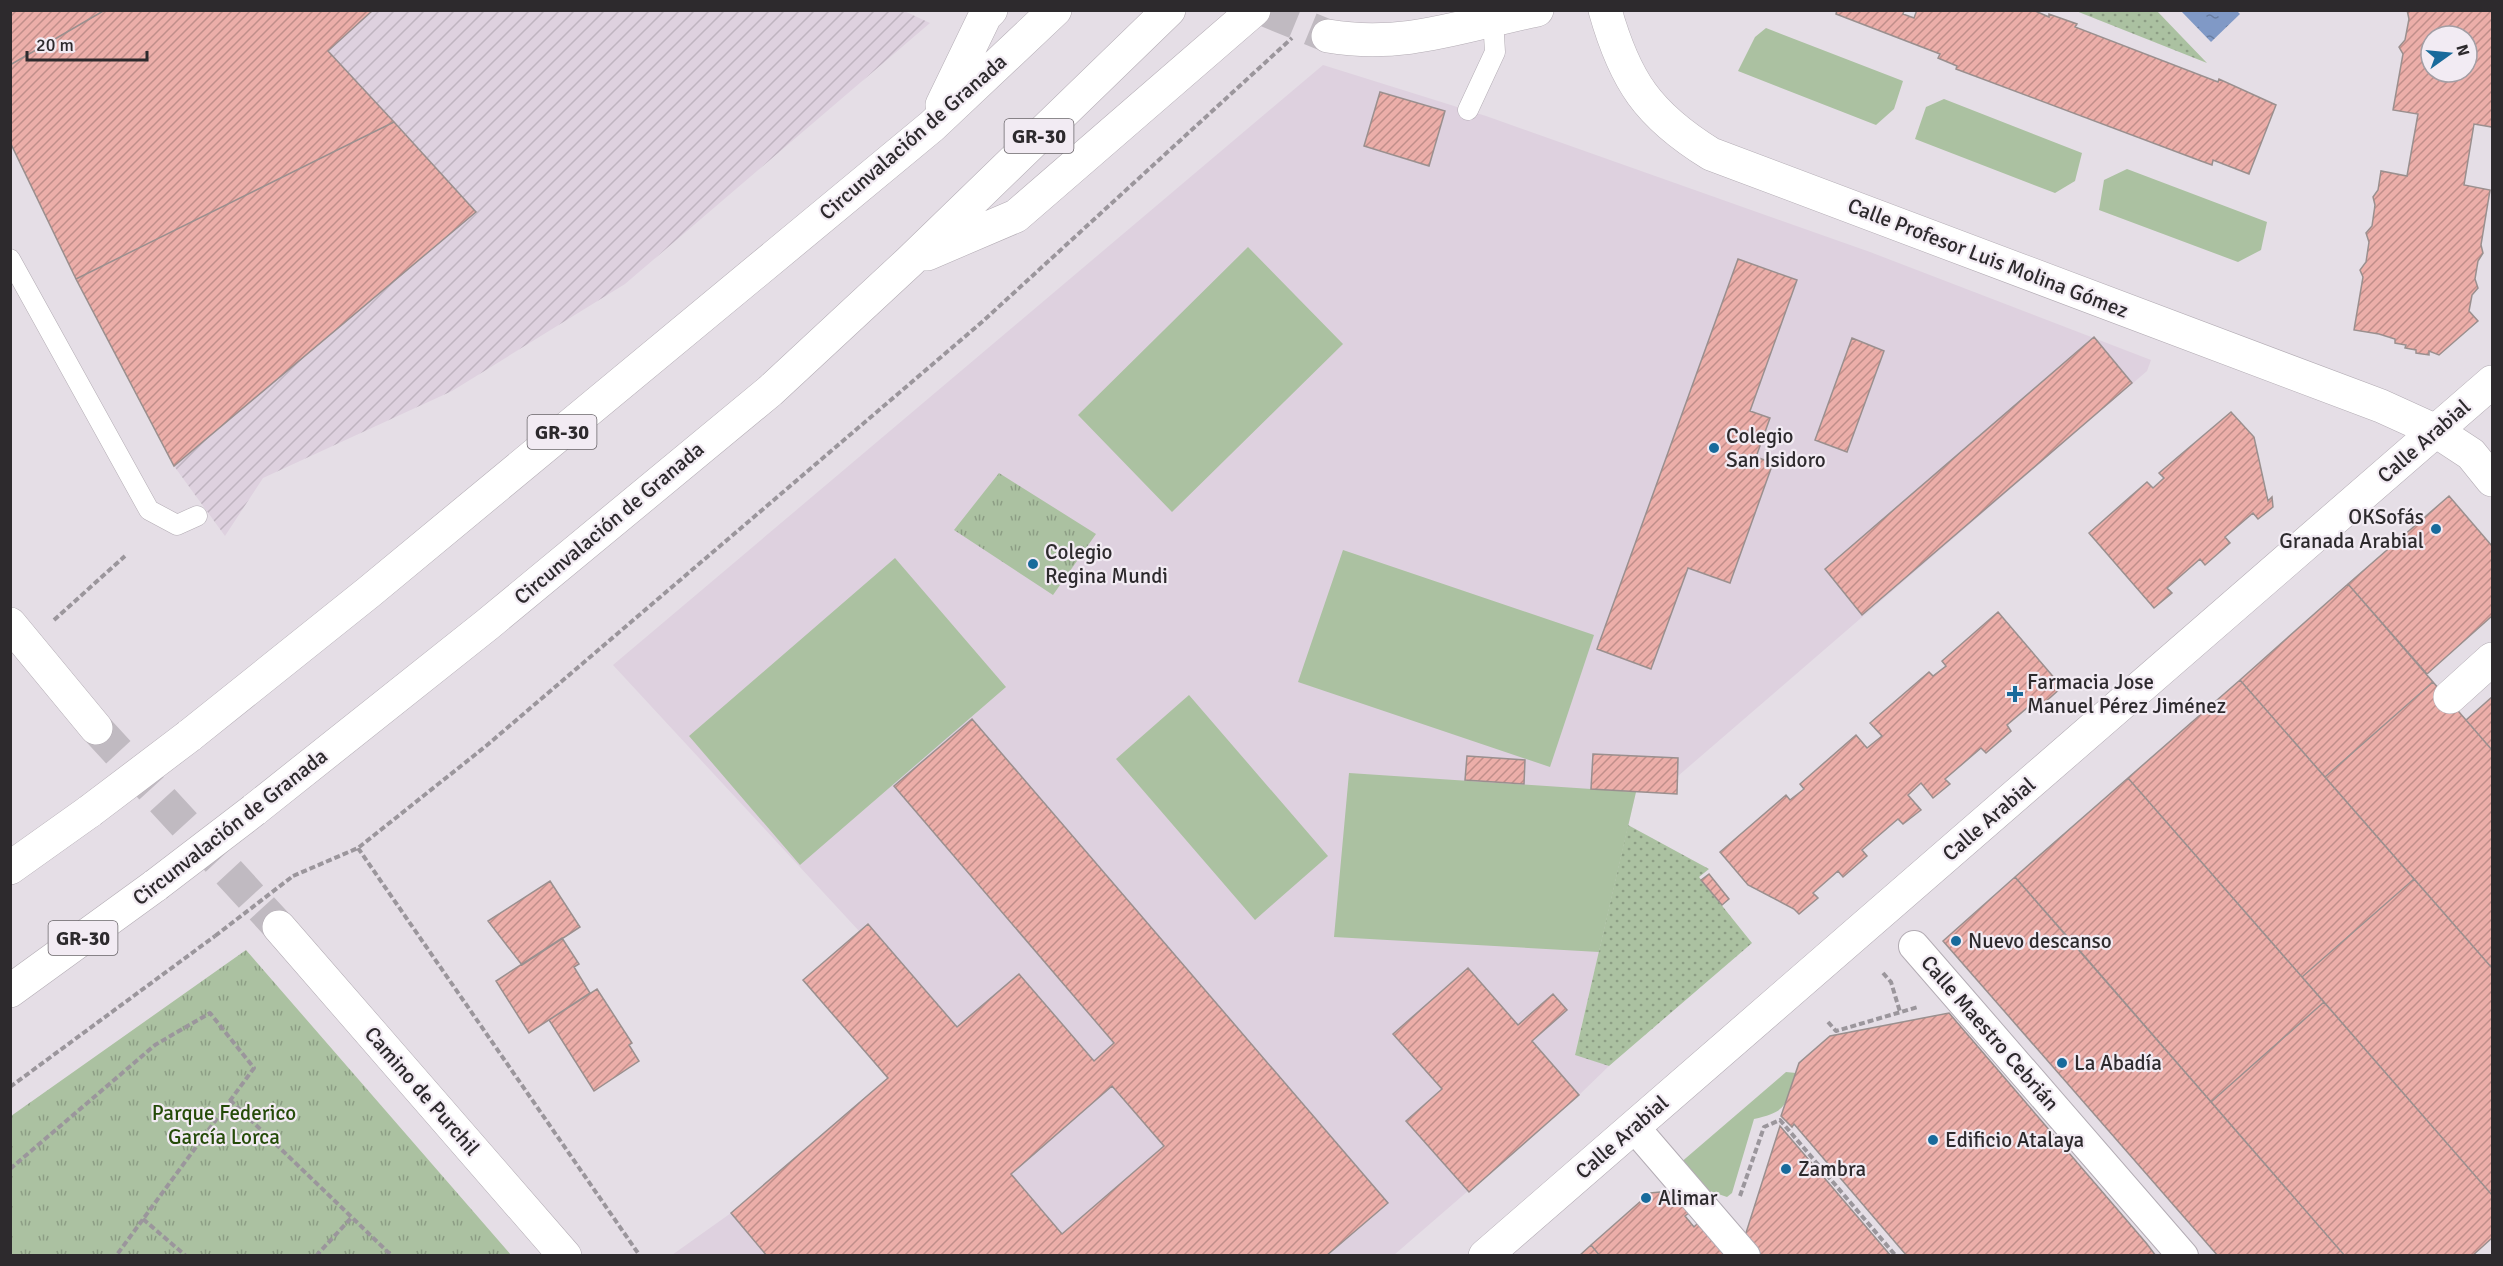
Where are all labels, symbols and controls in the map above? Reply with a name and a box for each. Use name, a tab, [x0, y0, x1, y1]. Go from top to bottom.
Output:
scale bar	[27, 24, 147, 62]
north arrow	[2419, 24, 2479, 84]
text: 20 m	[36, 34, 74, 56]
text: N	[2451, 42, 2474, 58]
street label: Circunvalación de Granada	[814, 49, 1012, 225]
road number: GR-30	[1004, 119, 1074, 153]
street label: Calle Profesor Luis Molina Gómez	[1844, 192, 2132, 324]
street label: Calle Arabial	[2372, 394, 2476, 488]
road number: GR-30	[528, 415, 596, 449]
place label: Colegio San Isidoro	[1726, 423, 1826, 473]
street label: Circunvalación de Granada	[509, 436, 709, 610]
marker: Colegio San Isidoro	[1707, 441, 1721, 455]
place label: OKSofás Granada Arabial	[2279, 504, 2424, 554]
marker: OKSofás Granada Arabial	[2429, 522, 2443, 536]
place label: Colegio Regina Mundi	[1045, 539, 1168, 589]
marker: Colegio Regina Mundi	[1026, 557, 1040, 571]
place label: Farmacia Jose Manuel Pérez Jiménez	[2027, 669, 2226, 719]
marker: Farmacia Jose Manuel Pérez Jiménez	[2008, 687, 2022, 701]
street label: Circunvalación de Granada	[128, 743, 332, 911]
street label: Calle Arabial	[1937, 772, 2041, 866]
road number: GR-30	[48, 921, 118, 955]
place label: Nuevo descanso	[1968, 928, 2112, 954]
marker: Nuevo descanso	[1949, 934, 1963, 948]
street label: Calle Maestro Cebrián	[1915, 950, 2065, 1116]
street label: Camino de Purchil	[359, 1021, 485, 1161]
place label: La Abadía	[2074, 1050, 2162, 1076]
marker: La Abadía	[2055, 1056, 2069, 1070]
street label: Calle Arabial	[1570, 1090, 1674, 1184]
park label: Parque Federico García Lorca	[152, 1100, 296, 1150]
place label: Edificio Atalaya	[1945, 1127, 2084, 1153]
marker: Edificio Atalaya	[1926, 1133, 1940, 1147]
place label: Zambra	[1798, 1156, 1866, 1182]
marker: Zambra	[1779, 1162, 1793, 1176]
place label: Alimar	[1658, 1185, 1718, 1211]
marker: Alimar	[1639, 1191, 1653, 1205]

